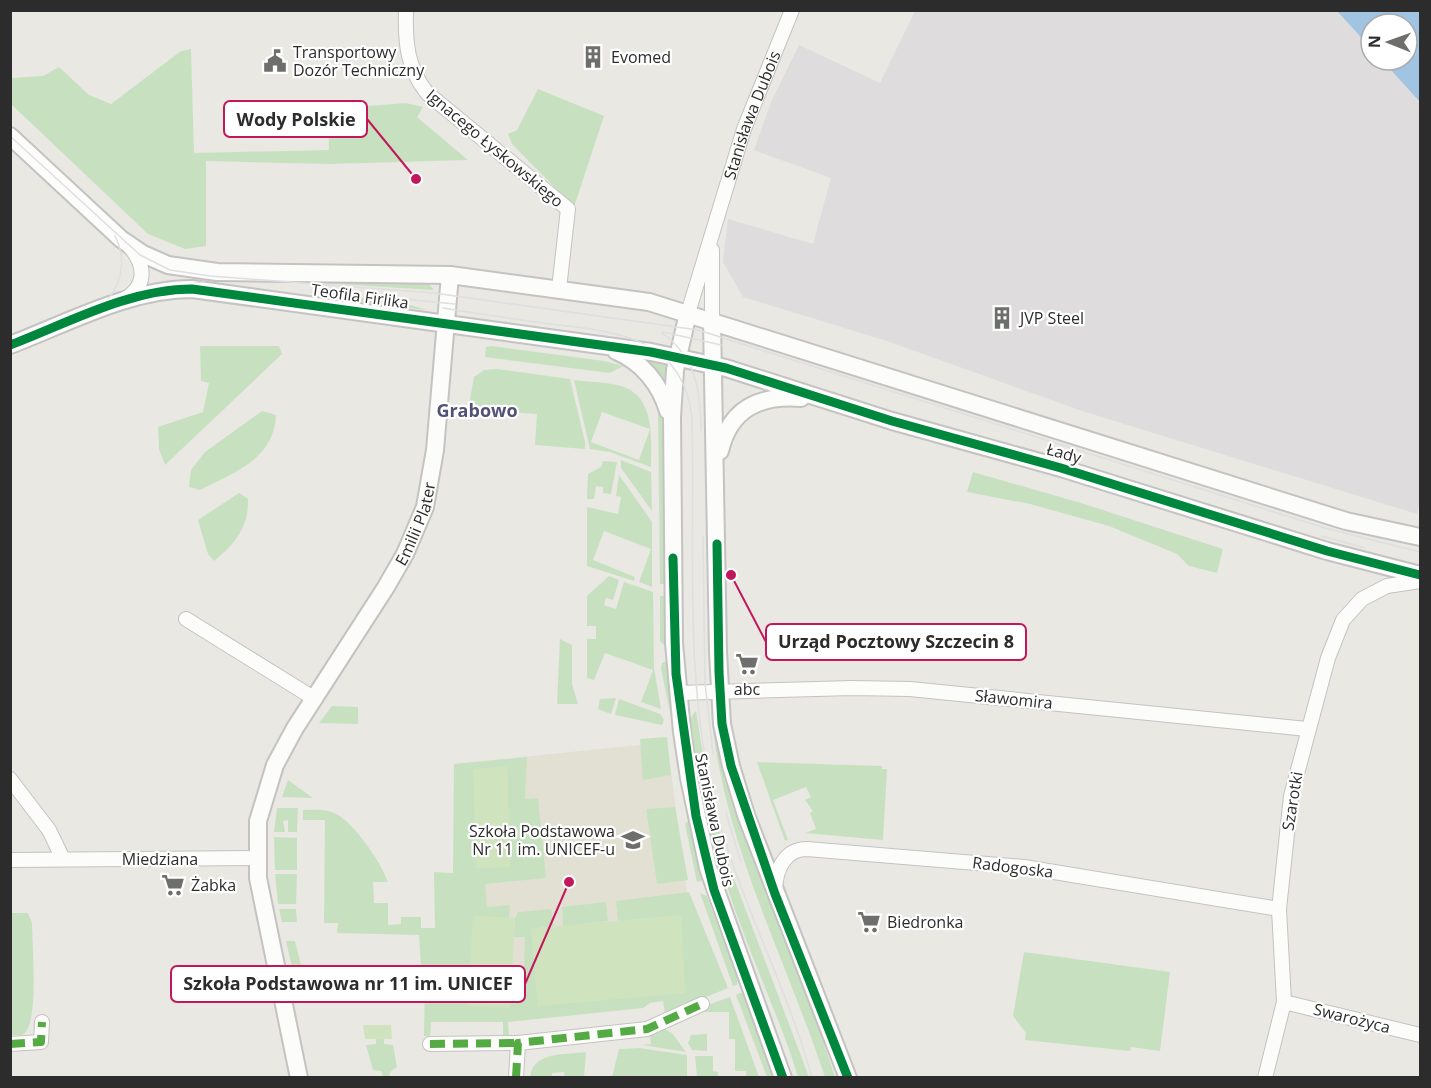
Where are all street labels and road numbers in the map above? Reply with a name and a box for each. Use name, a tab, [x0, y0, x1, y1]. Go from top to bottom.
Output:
street label: Stanisława Dubois	[718, 47, 785, 182]
street label: Ignacego Łyskowskiego	[422, 84, 568, 212]
street label: Teofila Firlika	[310, 278, 410, 314]
street label: Łady	[1044, 438, 1085, 469]
street label: Emilii Plater	[390, 480, 440, 570]
street label: Sławomira	[974, 684, 1054, 714]
street label: Stanisława Dubois	[690, 751, 740, 889]
street label: Szarotki	[1276, 770, 1308, 832]
street label: Miedziana	[122, 848, 198, 870]
street label: Radogoska	[971, 851, 1055, 883]
street label: Swarożyca	[1311, 998, 1393, 1038]

